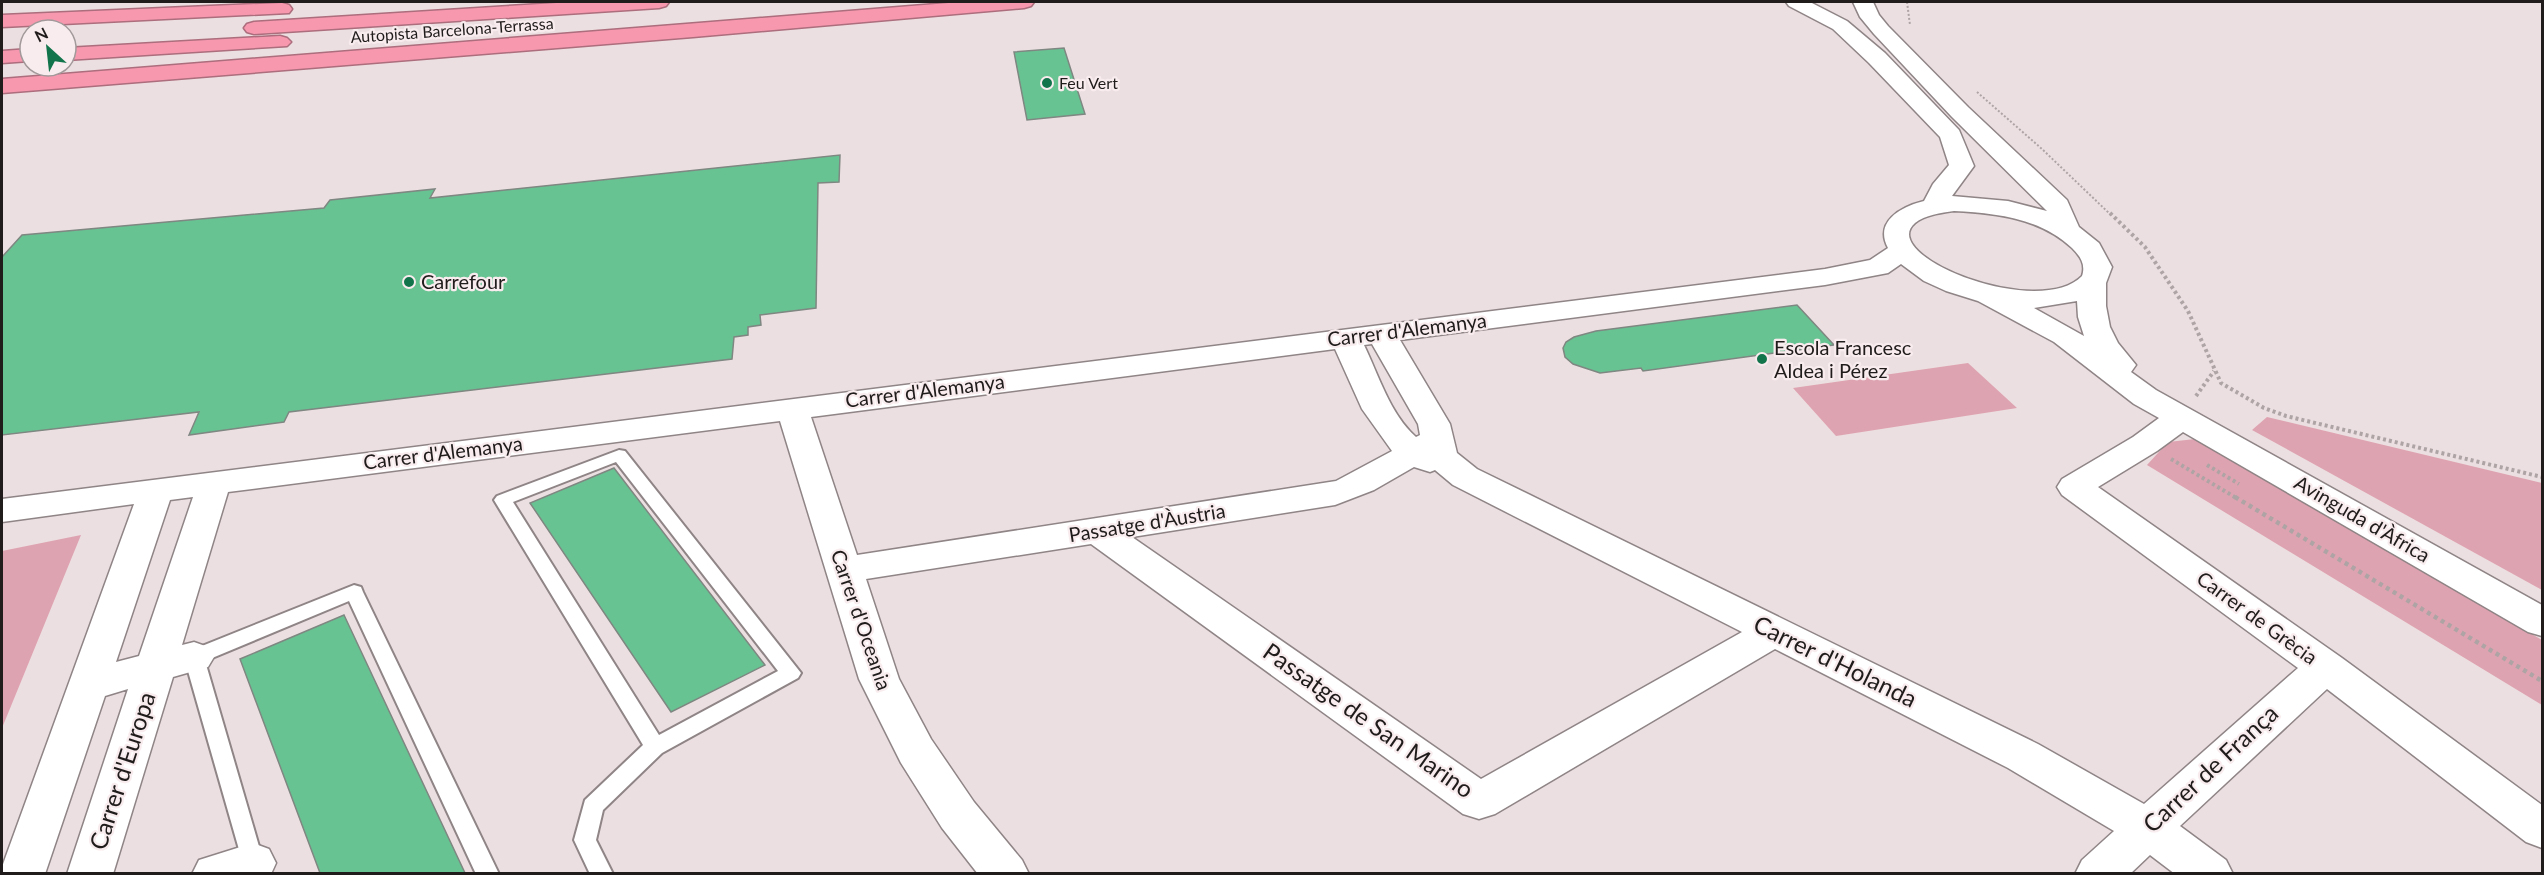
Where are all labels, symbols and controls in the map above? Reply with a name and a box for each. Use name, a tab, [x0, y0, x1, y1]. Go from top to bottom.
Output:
street label: Autopista Barcelona-Terrassa	[350, 13, 554, 46]
north arrow	[18, 18, 78, 78]
text: N	[31, 23, 51, 45]
place label: Feu Vert	[1059, 73, 1118, 92]
marker: Feu Vert	[1040, 76, 1054, 90]
place label: Carrefour	[421, 269, 506, 293]
marker: Carrefour	[402, 275, 416, 289]
street label: Carrer d'Alemanya	[1326, 307, 1488, 351]
place label: Escola Francesc Aldea i Pérez	[1774, 335, 1912, 382]
marker: Escola Francesc Aldea i Pérez	[1755, 352, 1769, 366]
street label: Carrer d'Alemanya	[844, 368, 1006, 412]
street label: Carrer d'Alemanya	[362, 430, 524, 474]
street label: Avinguda d'Àfrica	[2290, 470, 2435, 567]
street label: Passatge d'Àustria	[1067, 498, 1227, 546]
street label: Carrer d'Oceania	[827, 546, 897, 693]
street label: Carrer de Grècia	[2193, 565, 2323, 669]
street label: Carrer d'Holanda	[1749, 609, 1922, 713]
street label: Passatge de San Marino	[1258, 636, 1480, 803]
street label: Carrer d'Europa	[82, 688, 161, 853]
street label: Carrer de França	[2136, 698, 2284, 838]

